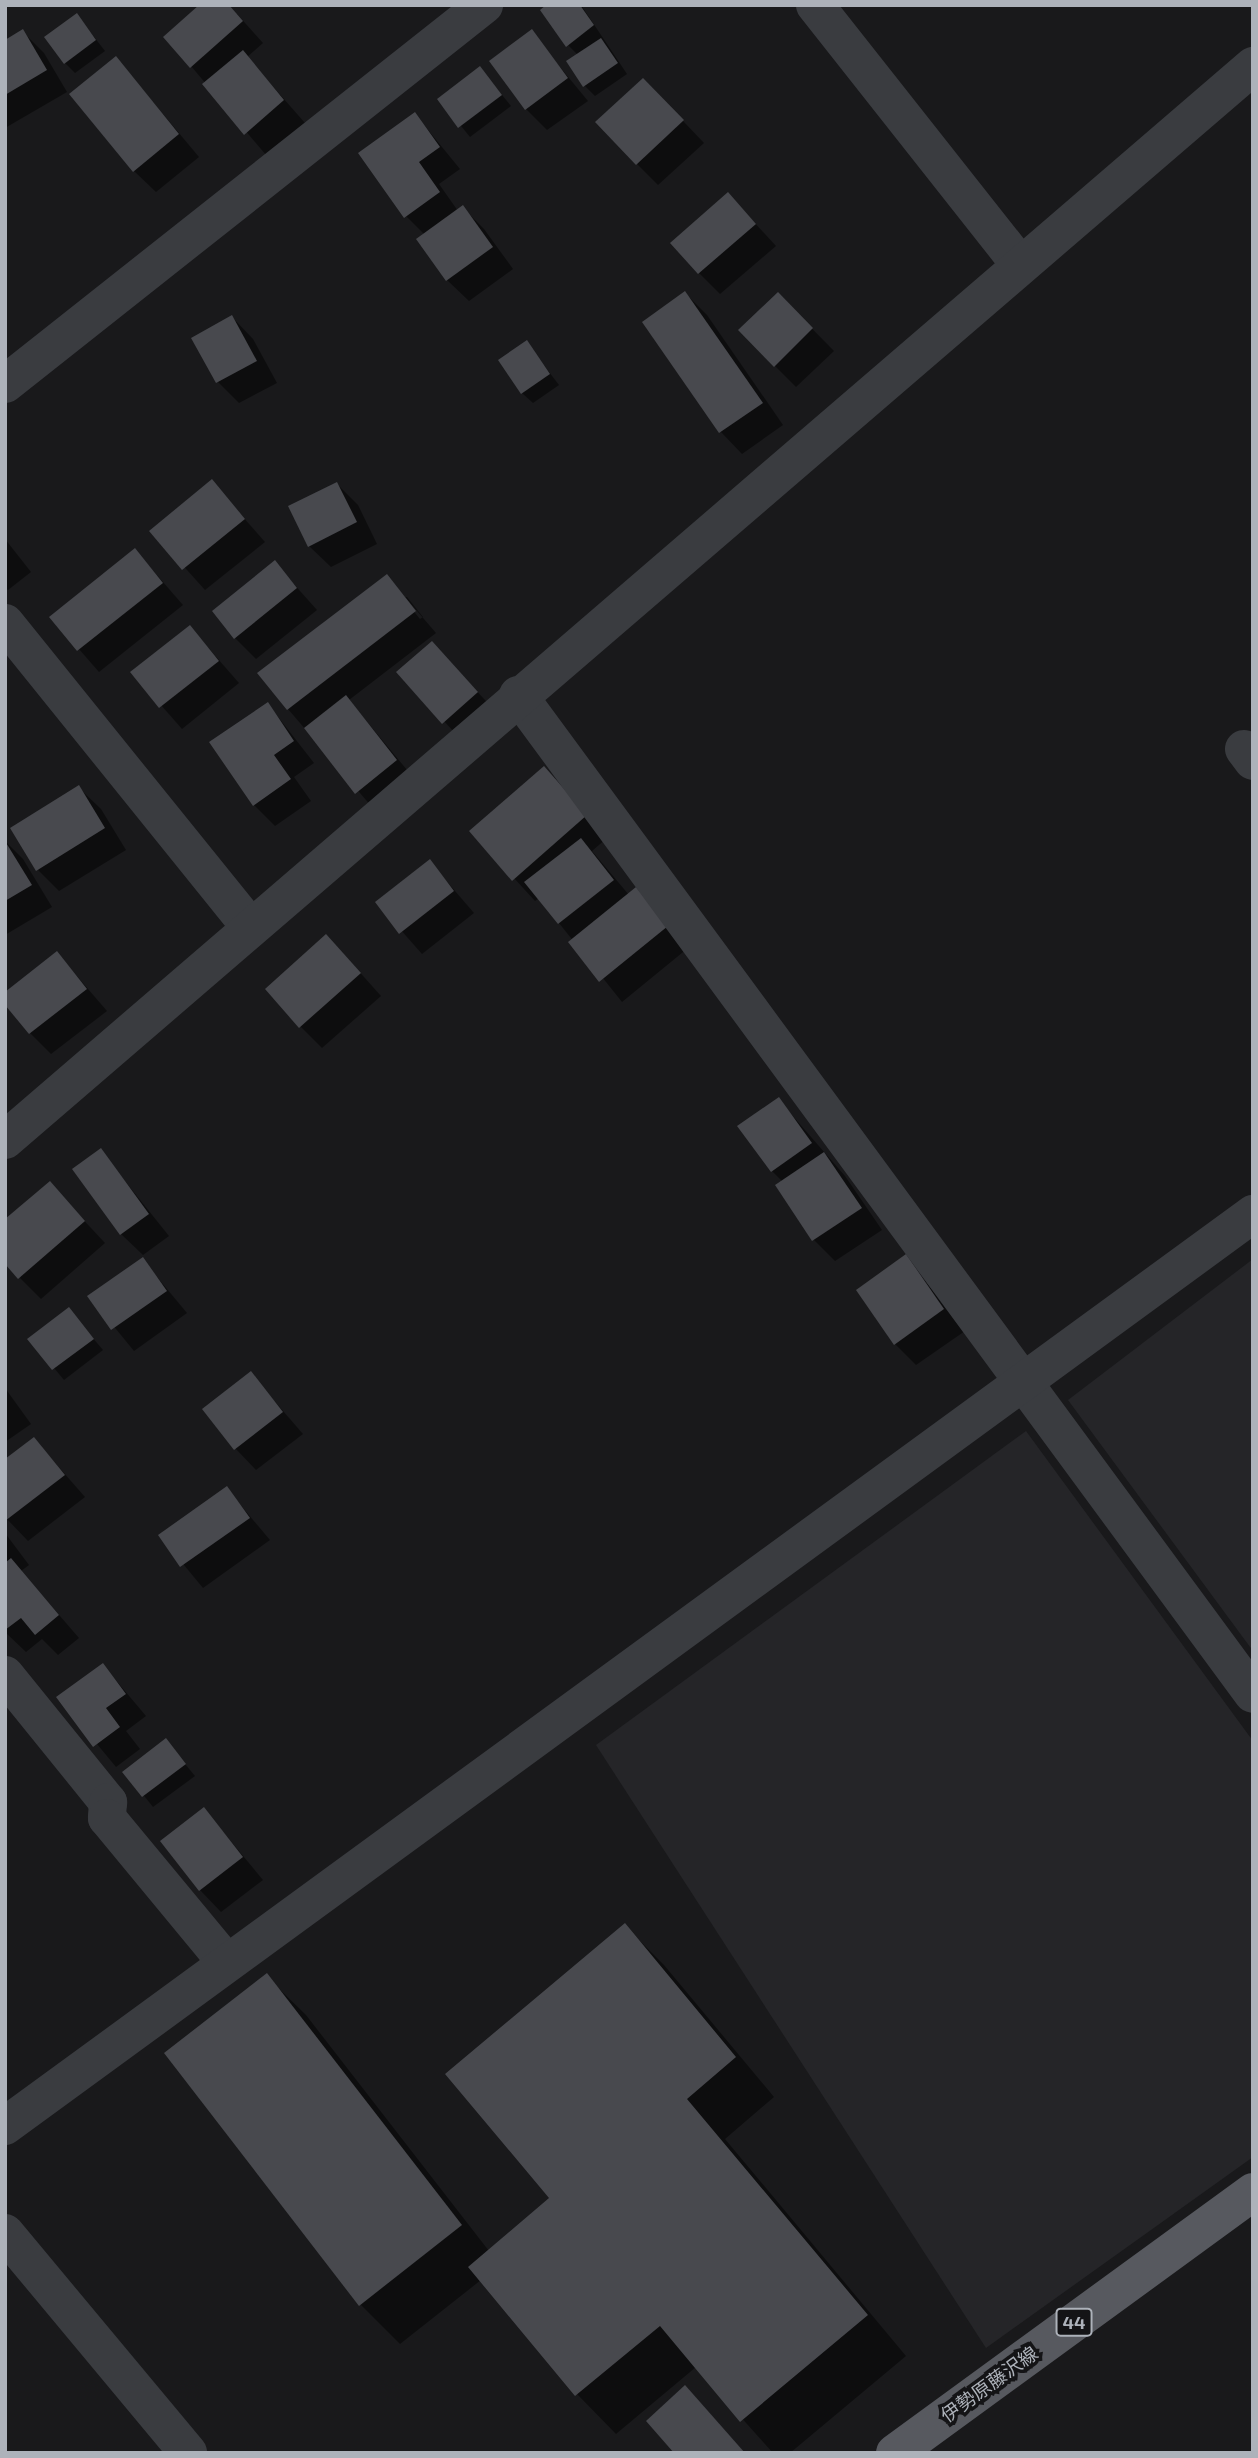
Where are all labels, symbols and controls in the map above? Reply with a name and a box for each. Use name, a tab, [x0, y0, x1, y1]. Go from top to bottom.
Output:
road number: 44	[1055, 2308, 1093, 2336]
street label: 伊勢原藤沢線	[936, 2341, 1042, 2427]

